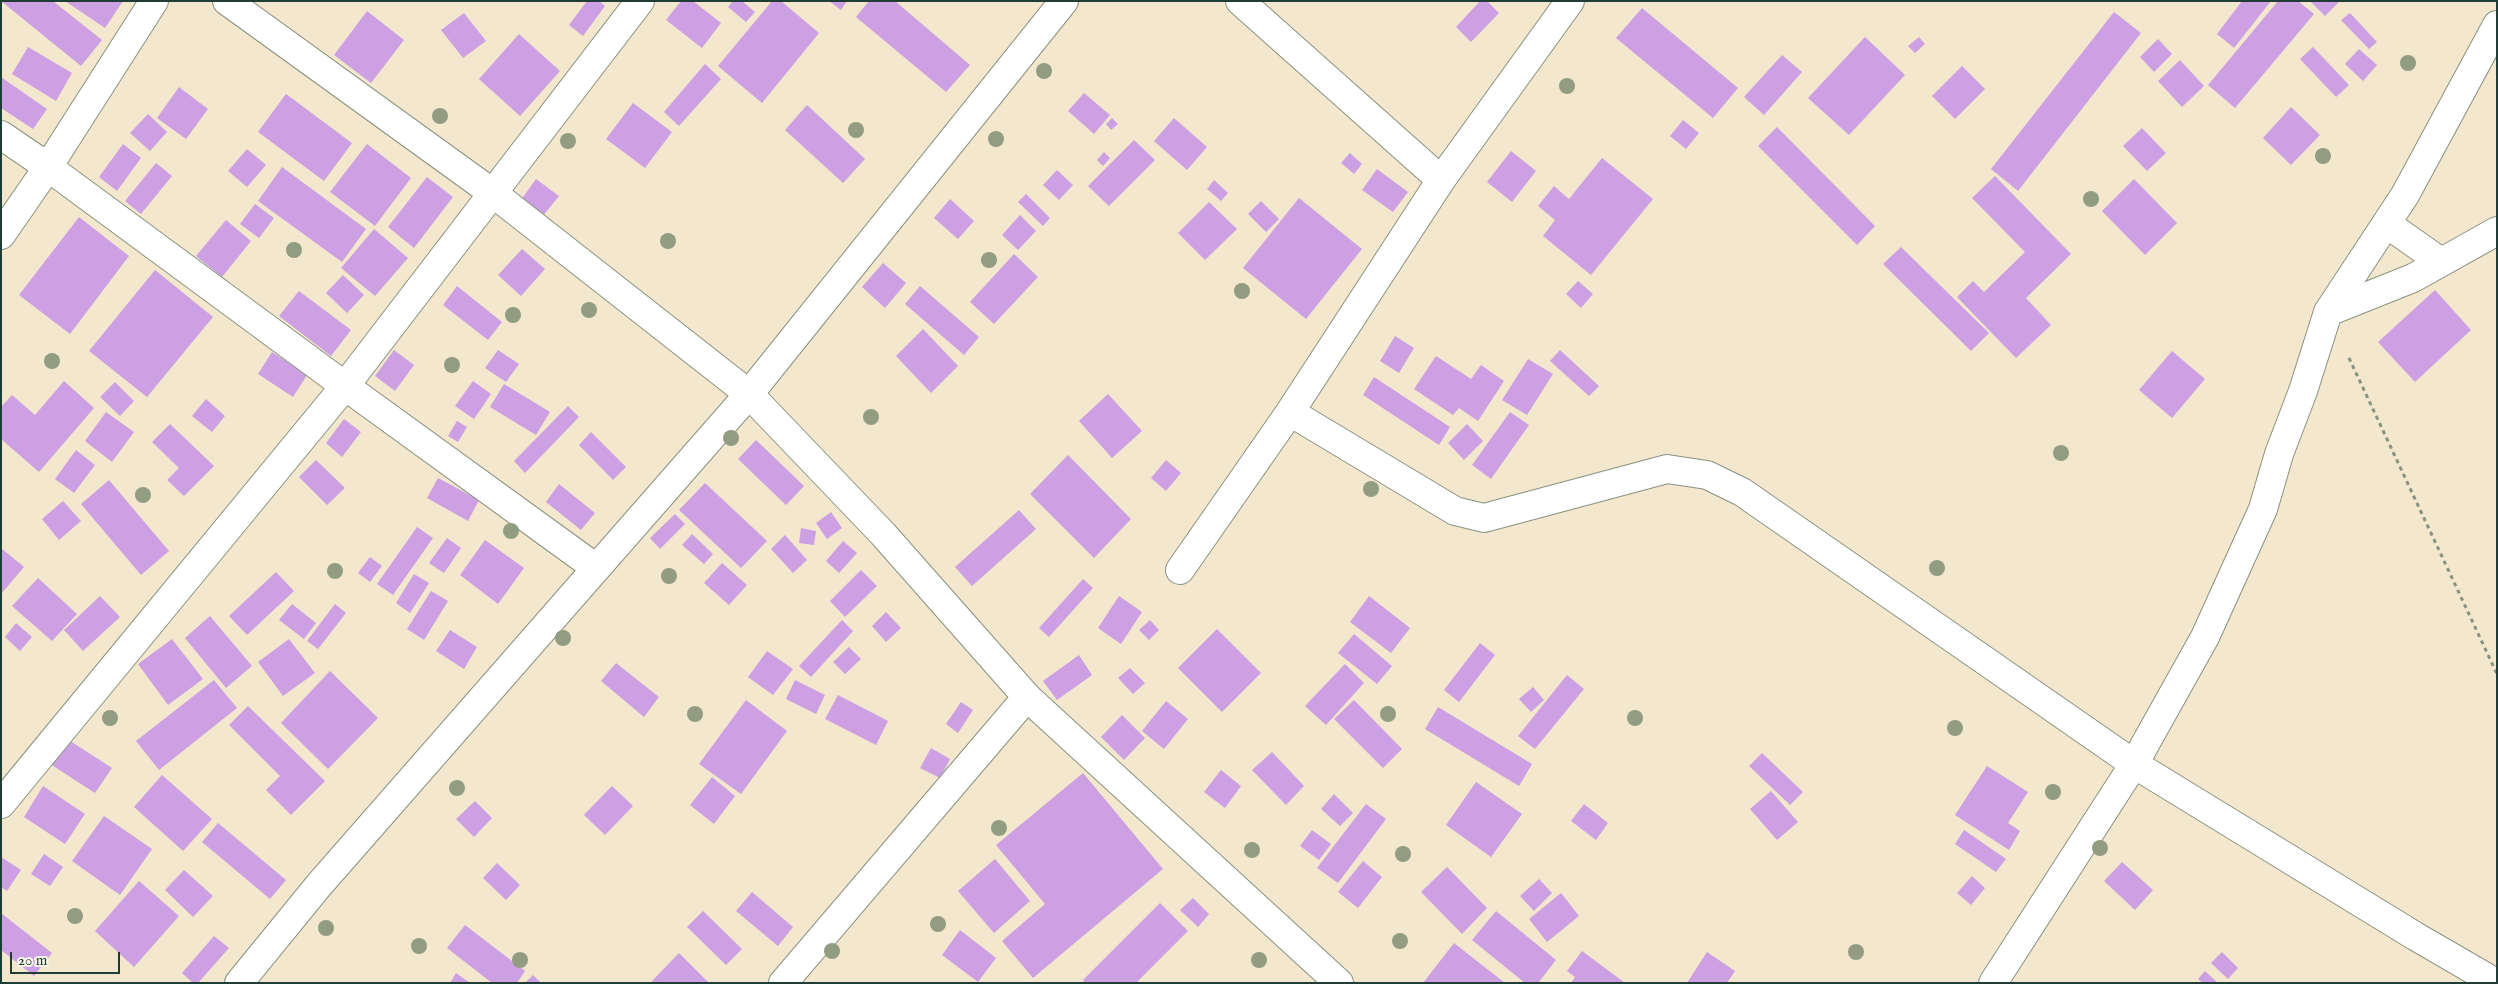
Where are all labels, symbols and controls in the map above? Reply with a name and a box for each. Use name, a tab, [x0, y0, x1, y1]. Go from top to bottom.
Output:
scale bar	[12, 942, 122, 974]
text: 20 m	[18, 951, 47, 970]

